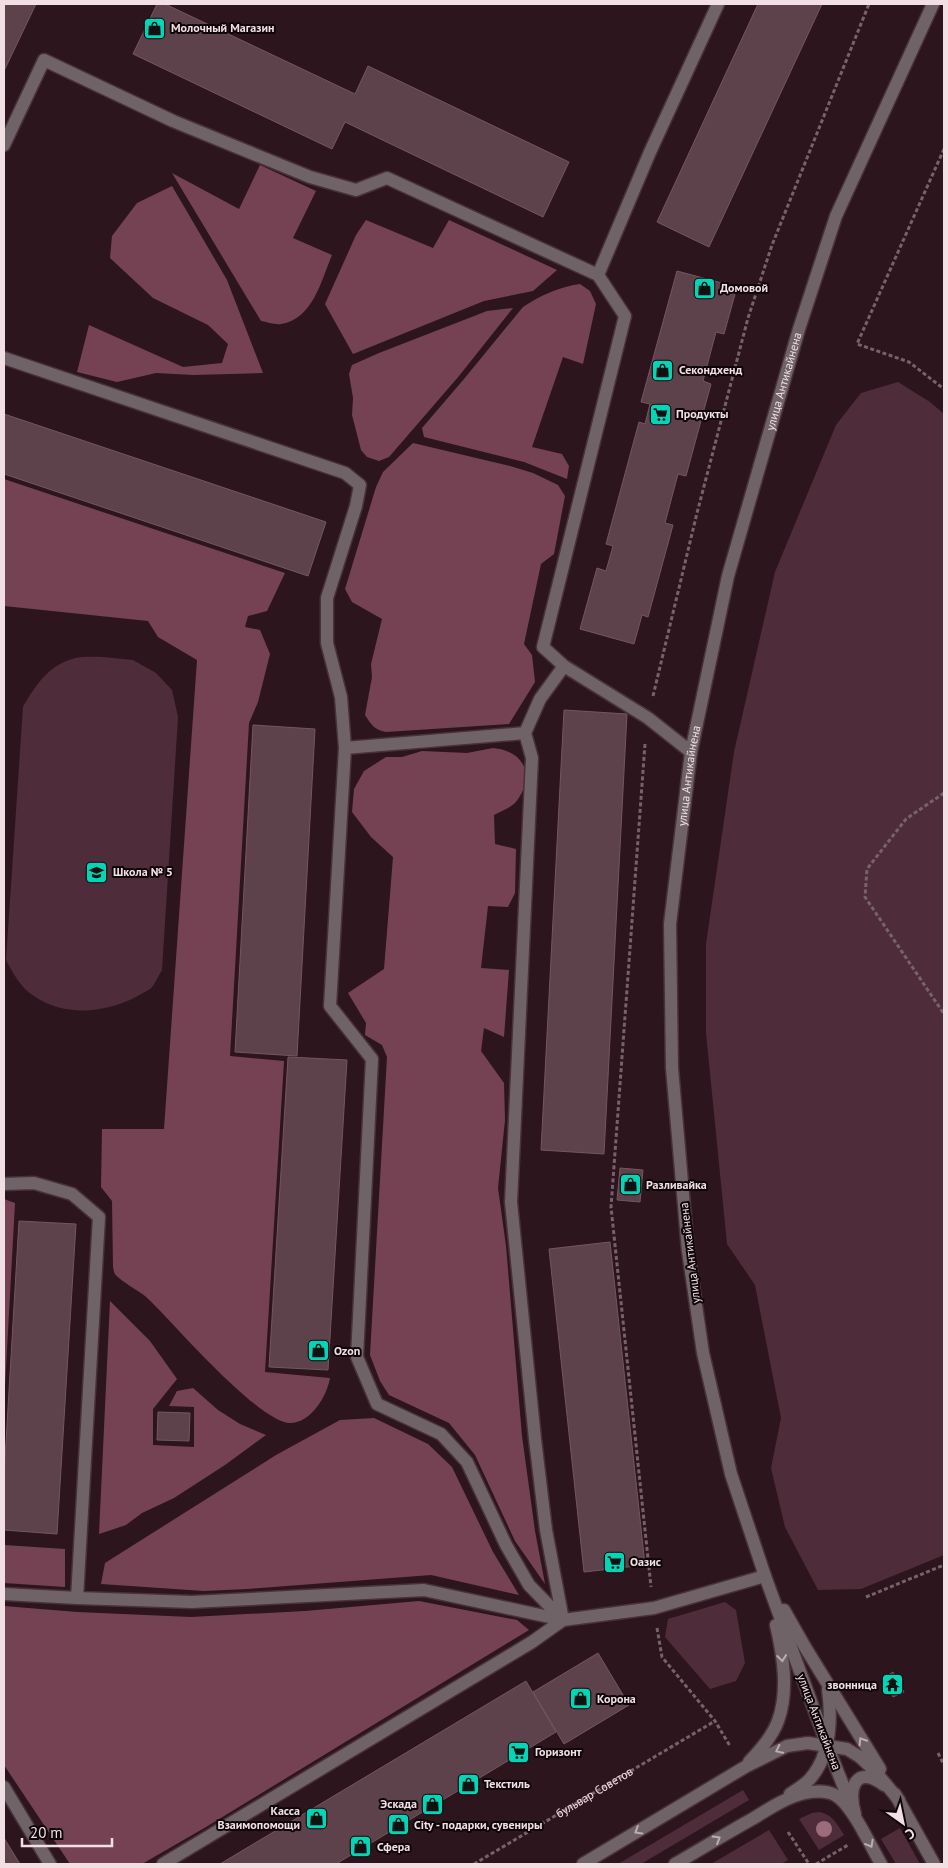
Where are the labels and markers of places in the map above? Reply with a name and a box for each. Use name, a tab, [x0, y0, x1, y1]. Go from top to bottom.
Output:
shop icon: Молочный Магазин	[143, 16, 167, 40]
place label: Молочный Магазин	[171, 20, 274, 35]
shop icon: Домовой	[692, 276, 716, 300]
place label: Домовой	[720, 280, 768, 295]
shop icon: Секондхенд	[651, 358, 675, 382]
place label: Секондхенд	[679, 362, 742, 377]
supermarket icon: Продукты	[648, 402, 672, 426]
place label: Продукты	[676, 406, 728, 421]
school or university icon: Школа № 5	[85, 860, 109, 884]
place label: Школа № 5	[113, 864, 173, 879]
shop icon: Разливайка	[618, 1173, 642, 1197]
place label: Разливайка	[646, 1177, 707, 1192]
shop icon: Ozon	[306, 1339, 330, 1363]
place label: Ozon	[334, 1343, 360, 1358]
supermarket icon: Оазис	[602, 1550, 626, 1574]
place label: Оазис	[630, 1554, 661, 1569]
temple icon: звонница	[881, 1673, 905, 1697]
place label: звонница	[827, 1677, 877, 1692]
shop icon: Корона	[569, 1687, 593, 1711]
place label: Корона	[597, 1691, 636, 1706]
supermarket icon: Горизонт	[507, 1740, 531, 1764]
place label: Горизонт	[535, 1744, 582, 1759]
shop icon: Текстиль	[456, 1772, 480, 1796]
place label: Текстиль	[484, 1776, 530, 1791]
shop icon: Эскада	[421, 1792, 445, 1816]
place label: Эскада	[380, 1796, 417, 1811]
place label: Касса Взаимопомощи	[218, 1803, 300, 1832]
shop icon: Касса Взаимопомощи	[304, 1806, 328, 1830]
shop icon: City - подарки, сувениры	[386, 1813, 410, 1837]
place label: City - подарки, сувениры	[414, 1817, 543, 1832]
shop icon: Сфера	[349, 1835, 373, 1859]
place label: Сфера	[377, 1839, 410, 1854]

